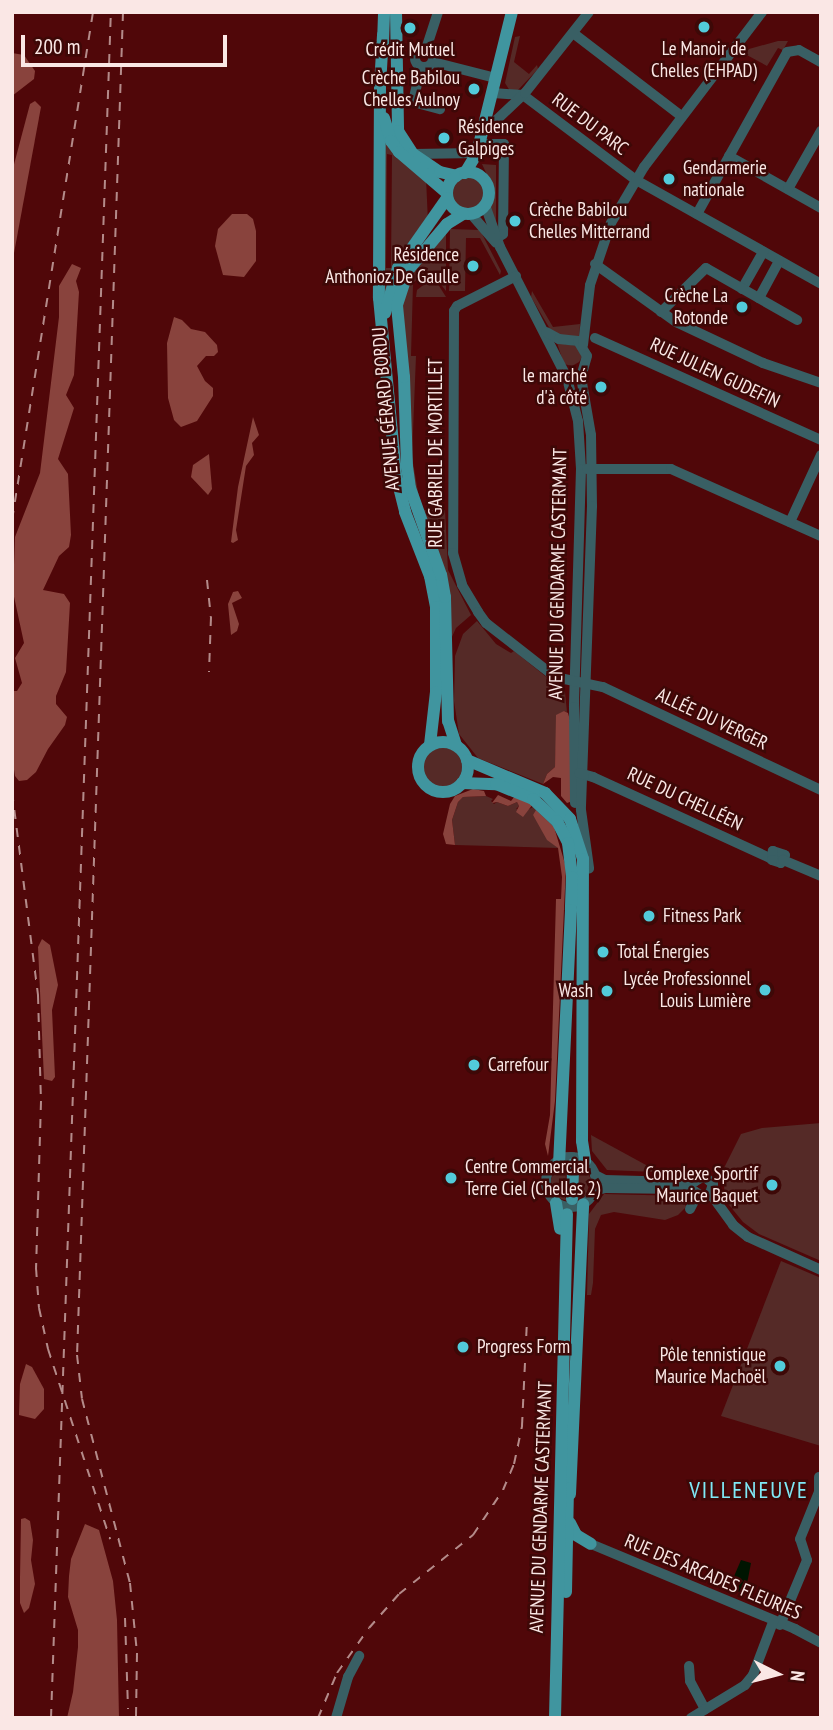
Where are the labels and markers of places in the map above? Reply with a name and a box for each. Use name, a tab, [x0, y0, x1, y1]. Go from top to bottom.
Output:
marker: Le Manoir de Chelles (EHPAD)	[696, 19, 712, 35]
marker: Crédit Mutuel	[402, 20, 418, 36]
place label: Le Manoir de Chelles (EHPAD)	[651, 38, 757, 82]
place label: Crédit Mutuel	[365, 39, 455, 61]
place label: Crèche Babilou Chelles Aulnoy	[362, 67, 460, 111]
marker: Crèche Babilou Chelles Aulnoy	[466, 81, 482, 97]
place label: Résidence Galpiges	[458, 116, 523, 160]
marker: Résidence Galpiges	[436, 130, 452, 146]
place label: Gendarmerie nationale	[683, 157, 767, 201]
marker: Gendarmerie nationale	[661, 171, 677, 187]
place label: Crèche Babilou Chelles Mitterrand	[529, 199, 650, 243]
marker: Crèche Babilou Chelles Mitterrand	[507, 213, 523, 229]
place label: Résidence Anthonioz De Gaulle	[325, 244, 459, 288]
marker: Résidence Anthonioz De Gaulle	[465, 258, 481, 274]
place label: Crèche La Rotonde	[664, 285, 728, 329]
marker: Crèche La Rotonde	[734, 299, 750, 315]
place label: le marché d'à côté	[523, 365, 587, 409]
marker: le marché d'à côté	[593, 379, 609, 395]
place label: Fitness Park	[663, 905, 741, 927]
marker: Fitness Park	[641, 908, 657, 924]
place label: Total Énergies	[617, 941, 709, 963]
marker: Total Énergies	[595, 944, 611, 960]
place label: Lycée Professionnel Louis Lumière	[623, 968, 751, 1012]
place label: Wash	[558, 980, 593, 1002]
marker: Lycée Professionnel Louis Lumière	[757, 982, 773, 998]
marker: Wash	[599, 983, 615, 999]
place label: Carrefour	[488, 1054, 549, 1076]
marker: Carrefour	[466, 1057, 482, 1073]
place label: Centre Commercial Terre Ciel (Chelles 2)	[465, 1156, 600, 1200]
place label: Complexe Sportif Maurice Baquet	[645, 1163, 758, 1207]
marker: Centre Commercial Terre Ciel (Chelles 2)	[443, 1170, 459, 1186]
marker: Complexe Sportif Maurice Baquet	[764, 1177, 780, 1193]
place label: Progress Form	[477, 1336, 570, 1358]
marker: Progress Form	[455, 1339, 471, 1355]
place label: Pôle tennistique Maurice Machoël	[655, 1344, 766, 1388]
marker: Pôle tennistique Maurice Machoël	[772, 1358, 788, 1374]

